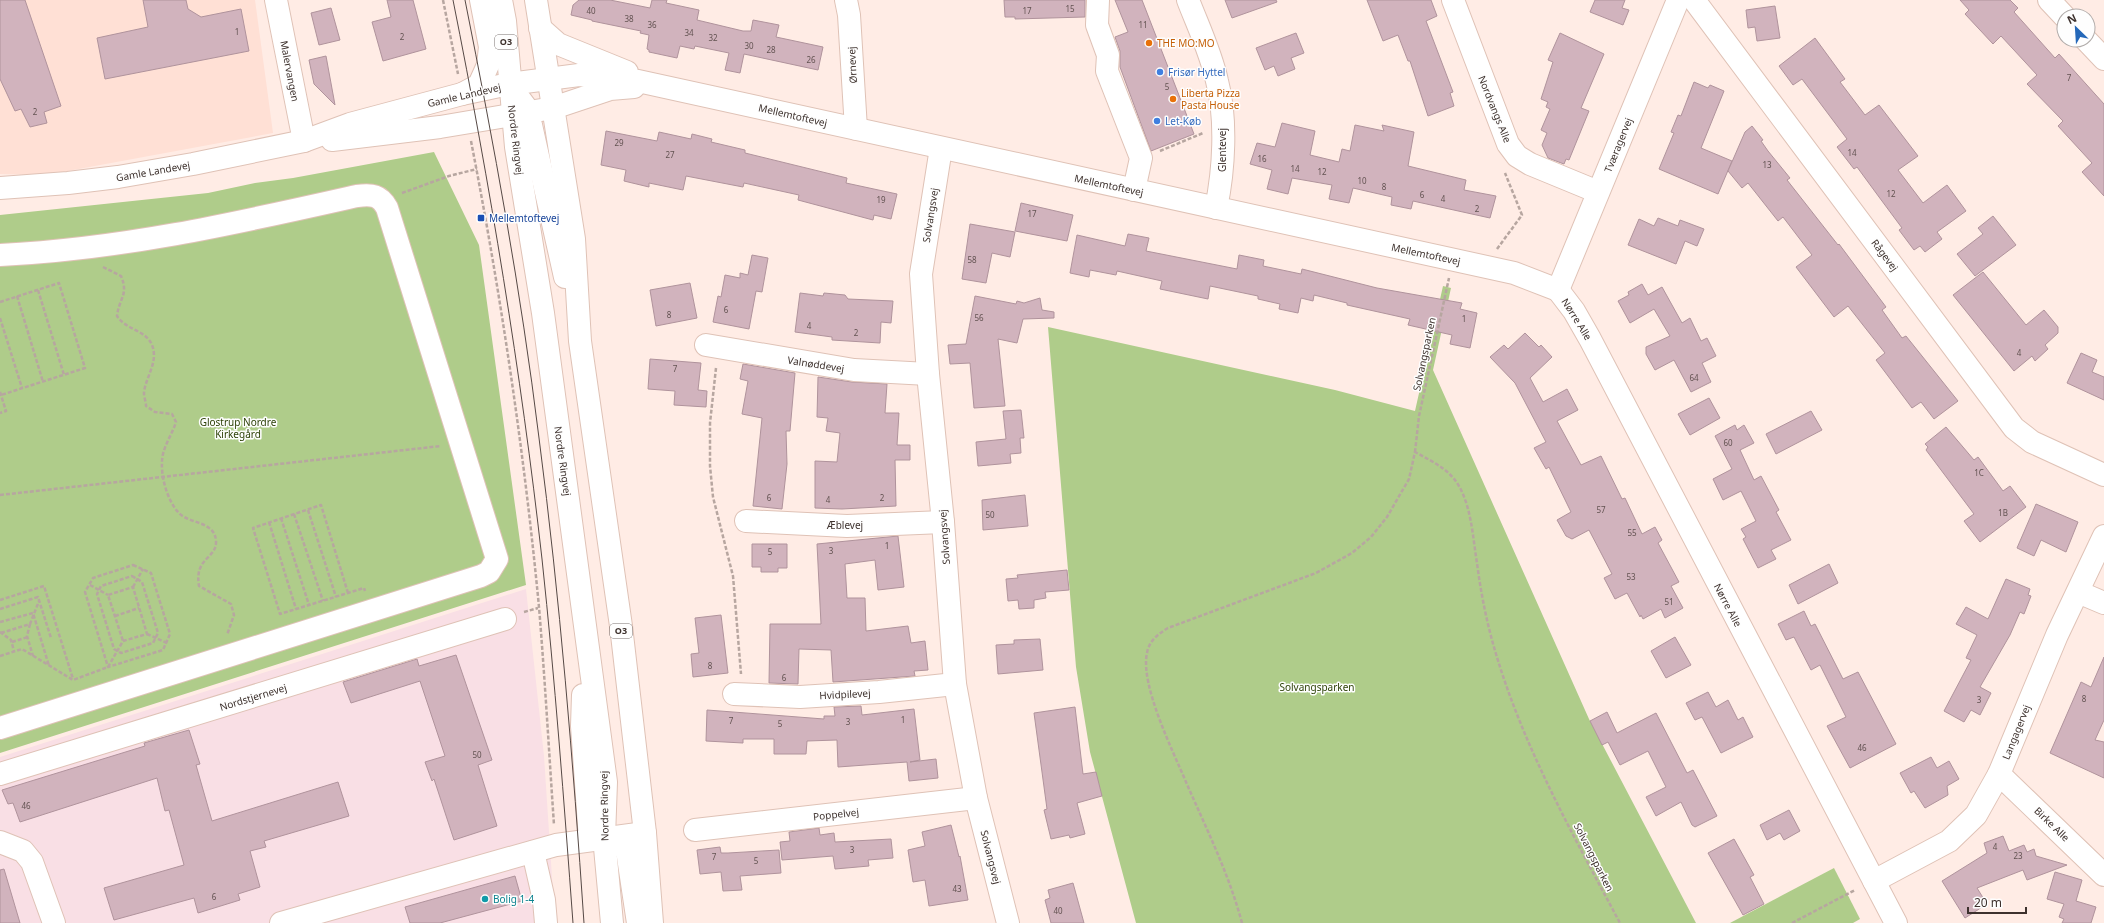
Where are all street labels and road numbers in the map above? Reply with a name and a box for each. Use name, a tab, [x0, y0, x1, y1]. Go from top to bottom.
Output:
road number: O3	[495, 35, 517, 49]
street label: Malervangen	[277, 39, 303, 103]
street label: Ørnevej	[844, 46, 860, 84]
street label: Nordvangs Alle	[1475, 73, 1515, 145]
street label: Gamle Landevej	[426, 80, 502, 110]
street label: Mellemtoftevej	[757, 100, 829, 130]
street label: Nordre Ringvej	[505, 104, 527, 176]
street label: Tværagervej	[1601, 116, 1635, 174]
street label: Glentevej	[1215, 128, 1229, 172]
street label: Gamle Landevej	[115, 158, 191, 184]
street label: Mellemtoftevej	[1073, 171, 1145, 199]
street label: Solvangsvej	[919, 187, 941, 243]
street label: Rågevej	[1868, 236, 1902, 274]
street label: Mellemtoftevej	[1390, 240, 1462, 268]
street label: Nørre Alle	[1559, 295, 1596, 343]
street label: Solvangsparken	[1409, 316, 1439, 392]
street label: Valnøddevej	[787, 353, 845, 375]
street label: Nordre Ringvej	[551, 425, 575, 497]
street label: Solvangsvej	[935, 509, 953, 565]
street label: Æblevej	[826, 518, 863, 532]
street label: Nørre Alle	[1711, 581, 1745, 629]
road number: O3	[610, 624, 632, 638]
street label: Nordstjernevej	[218, 680, 288, 714]
street label: Hvidpilevej	[819, 686, 871, 702]
street label: Langagervej	[1999, 702, 2033, 762]
street label: Nordre Ringvej	[596, 771, 612, 841]
street label: Birke Alle	[2031, 804, 2073, 845]
street label: Poppelvej	[812, 805, 860, 823]
street label: Solvangsparken	[1571, 820, 1617, 894]
street label: Solvangsvej	[978, 829, 1004, 885]

